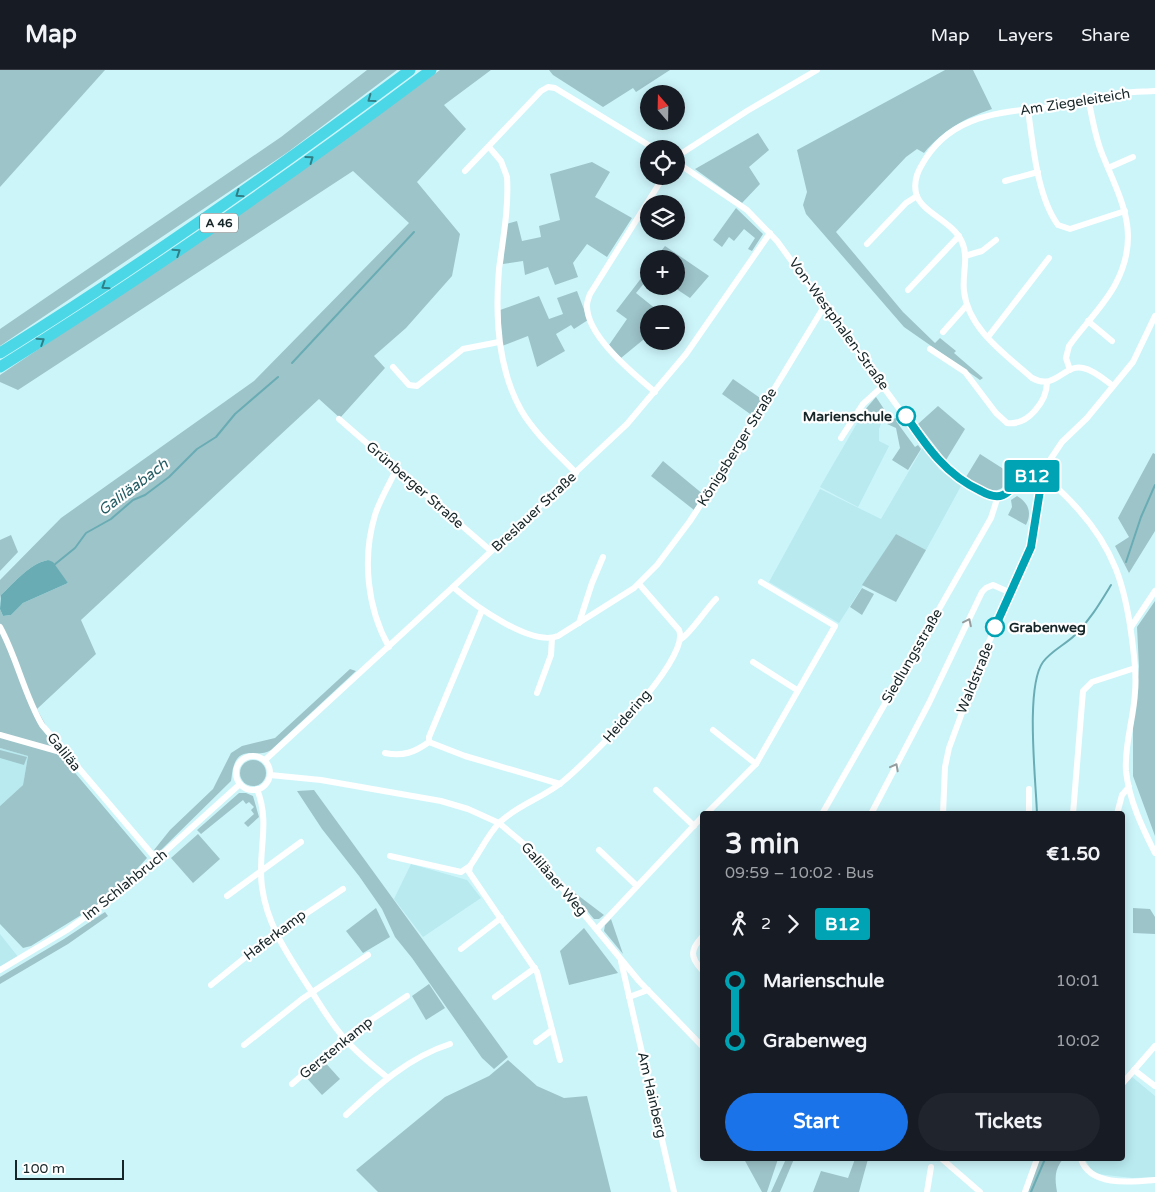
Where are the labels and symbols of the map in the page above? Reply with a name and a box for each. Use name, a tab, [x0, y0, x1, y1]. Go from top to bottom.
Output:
north arrow	[640, 85, 685, 130]
street label: Am Ziegeleiteich	[1019, 85, 1131, 119]
one-way arrow	[367, 93, 377, 102]
one-way arrow	[304, 156, 314, 165]
one-way arrow	[235, 188, 245, 197]
road number: A 46	[200, 214, 238, 232]
one-way arrow	[171, 249, 181, 258]
street label: Von-Westphalen-Straße	[785, 255, 893, 393]
one-way arrow	[102, 280, 111, 289]
one-way arrow	[36, 338, 45, 348]
street label: Königsberger Straße	[694, 385, 780, 509]
marker: Marienschule	[896, 406, 916, 426]
place label: Marienschule	[803, 408, 892, 425]
street label: Grünberger Straße	[363, 438, 467, 532]
water label: Galiläabach	[94, 454, 172, 519]
line badge: B12	[1003, 460, 1061, 492]
street label: Breslauer Straße	[488, 468, 580, 556]
street label: Siedlungsstraße	[878, 606, 946, 706]
marker: Grabenweg	[985, 617, 1005, 637]
one-way arrow	[962, 618, 972, 627]
place label: Grabenweg	[1009, 619, 1086, 636]
street label: Waldstraße	[953, 640, 997, 716]
street label: Heidering	[599, 686, 655, 746]
street label: Galiläa	[43, 729, 85, 775]
one-way arrow	[889, 763, 899, 772]
street label: Galiläaer Weg	[517, 839, 591, 919]
street label: Im Schlahbruch	[79, 846, 171, 924]
street label: Haferkamp	[241, 906, 310, 964]
street label: Gerstenkamp	[296, 1013, 376, 1083]
street label: Am Hainberg	[634, 1050, 670, 1140]
scale bar	[15, 1157, 124, 1180]

